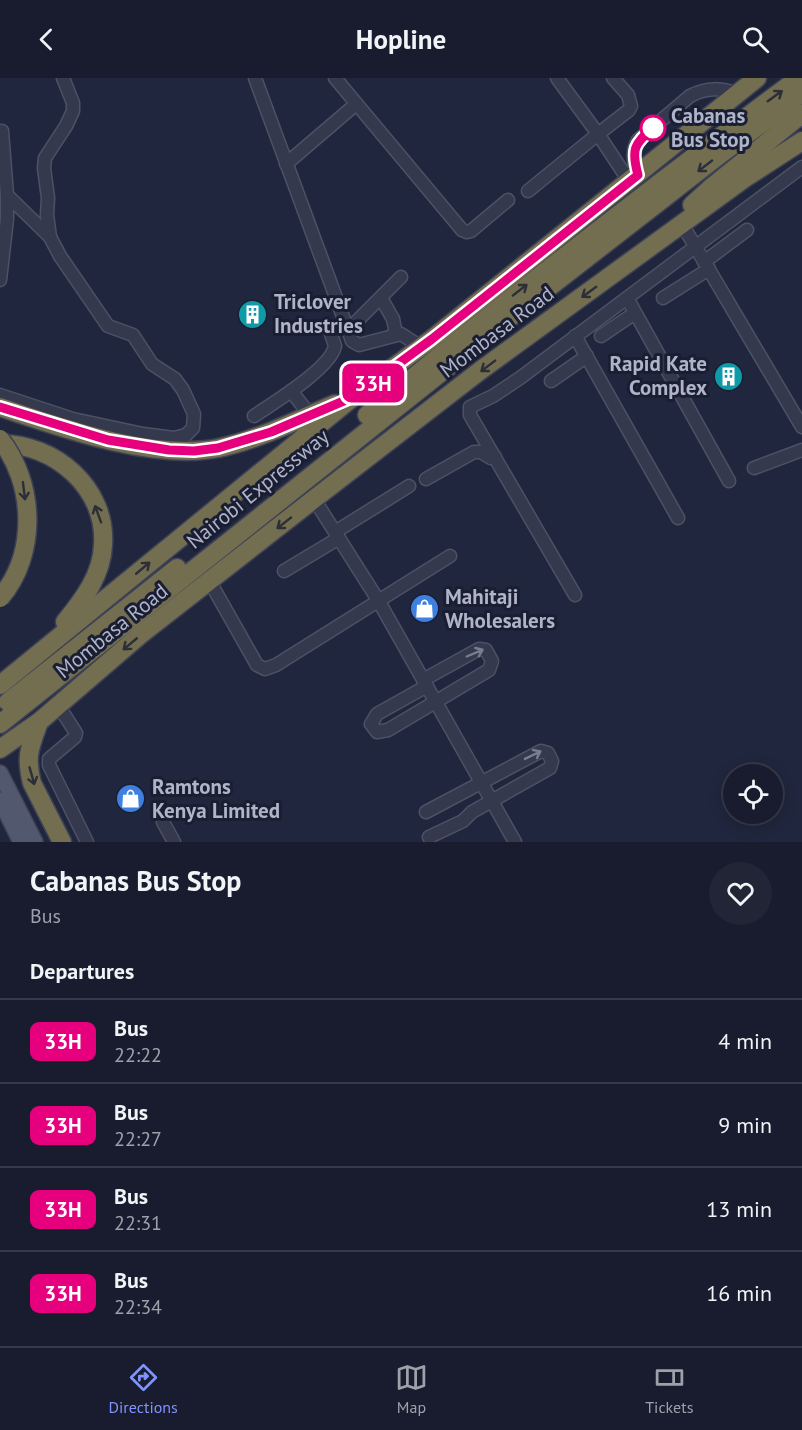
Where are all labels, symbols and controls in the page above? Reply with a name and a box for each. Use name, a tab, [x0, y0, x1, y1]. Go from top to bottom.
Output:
text: Hopline	[356, 22, 446, 56]
icon: back	[30, 23, 63, 56]
icon: search	[739, 23, 772, 56]
one-way arrow	[767, 90, 783, 102]
place label: Cabanas Bus Stop	[671, 102, 750, 153]
marker: Cabanas Bus Stop	[640, 115, 666, 141]
one-way arrow	[697, 159, 713, 172]
street label: Mombasa Road	[434, 280, 559, 383]
one-way arrow	[512, 284, 528, 297]
one-way arrow	[581, 286, 597, 298]
place label: Triclover Industries	[274, 288, 363, 339]
building icon: Triclover Industries	[237, 298, 269, 330]
place label: Rapid Kate Complex	[609, 350, 707, 401]
one-way arrow	[480, 360, 496, 372]
building icon: Rapid Kate Complex	[712, 360, 744, 392]
line badge: 33H	[338, 364, 407, 402]
text: 33H	[354, 370, 392, 397]
street label: Nairobi Expressway	[181, 423, 335, 554]
one-way arrow	[19, 481, 30, 501]
one-way arrow	[92, 505, 103, 524]
one-way arrow	[276, 517, 292, 530]
one-way arrow	[135, 561, 151, 574]
street label: Mombasa Road	[50, 577, 173, 684]
place label: Mahitaji Wholesalers	[445, 583, 555, 634]
shop icon: Mahitaji Wholesalers	[408, 593, 440, 625]
one-way arrow	[123, 637, 138, 651]
one-way arrow	[465, 647, 483, 658]
one-way arrow	[523, 749, 541, 761]
map controls	[723, 764, 783, 824]
button: locate	[723, 764, 783, 824]
one-way arrow	[26, 766, 38, 785]
place label: Ramtons Kenya Limited	[152, 773, 280, 824]
shop icon: Ramtons Kenya Limited	[115, 783, 147, 815]
text: Cabanas Bus Stop	[30, 862, 241, 899]
button: heart	[709, 862, 772, 925]
text: Bus	[30, 903, 61, 929]
text: Departures	[30, 957, 134, 985]
text: Bus	[114, 1014, 148, 1042]
text: 4 min	[718, 1027, 772, 1055]
text: 33H	[44, 1028, 82, 1055]
text: 22:22	[114, 1042, 162, 1068]
text: Bus	[114, 1098, 148, 1126]
text: 9 min	[718, 1111, 772, 1139]
text: 33H	[44, 1112, 82, 1139]
text: 22:27	[114, 1126, 162, 1152]
text: Bus	[114, 1182, 148, 1210]
text: 13 min	[706, 1195, 772, 1223]
text: 33H	[44, 1196, 82, 1223]
text: 22:31	[114, 1210, 162, 1236]
text: Bus	[114, 1266, 148, 1294]
text: 16 min	[706, 1279, 772, 1307]
text: 33H	[44, 1280, 82, 1307]
text: 22:34	[114, 1294, 162, 1320]
tab: Directions	[109, 1361, 178, 1417]
tab: Map	[395, 1361, 428, 1417]
tab: Tickets	[645, 1361, 693, 1417]

